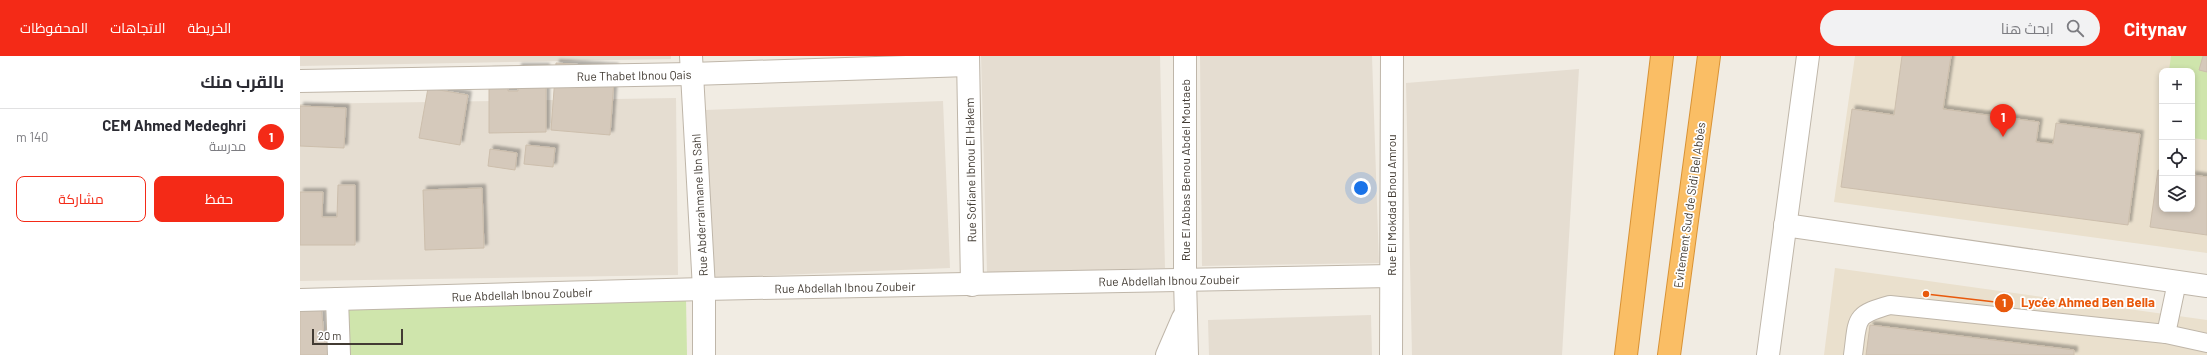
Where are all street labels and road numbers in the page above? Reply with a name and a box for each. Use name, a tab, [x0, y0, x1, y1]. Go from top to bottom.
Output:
street label: Rue Thabet Ibnou Qais	[577, 67, 692, 83]
street label: Rue El Abbas Benou Abdel Moutaeb	[1178, 79, 1192, 261]
street label: Rue Sofiane Ibnou El Hakem	[962, 97, 978, 242]
street label: Evitement Sud de Sidi Bel Abbès	[1670, 121, 1708, 289]
street label: Rue Abderrahmane Ibn Sahl	[688, 133, 710, 277]
street label: Rue El Mokdad Bnou Amrou	[1384, 134, 1398, 276]
street label: Rue Abdellah Ibnou Zoubeir	[1098, 272, 1240, 288]
street label: Rue Abdellah Ibnou Zoubeir	[774, 279, 916, 295]
street label: Rue Abdellah Ibnou Zoubeir	[451, 285, 593, 303]

